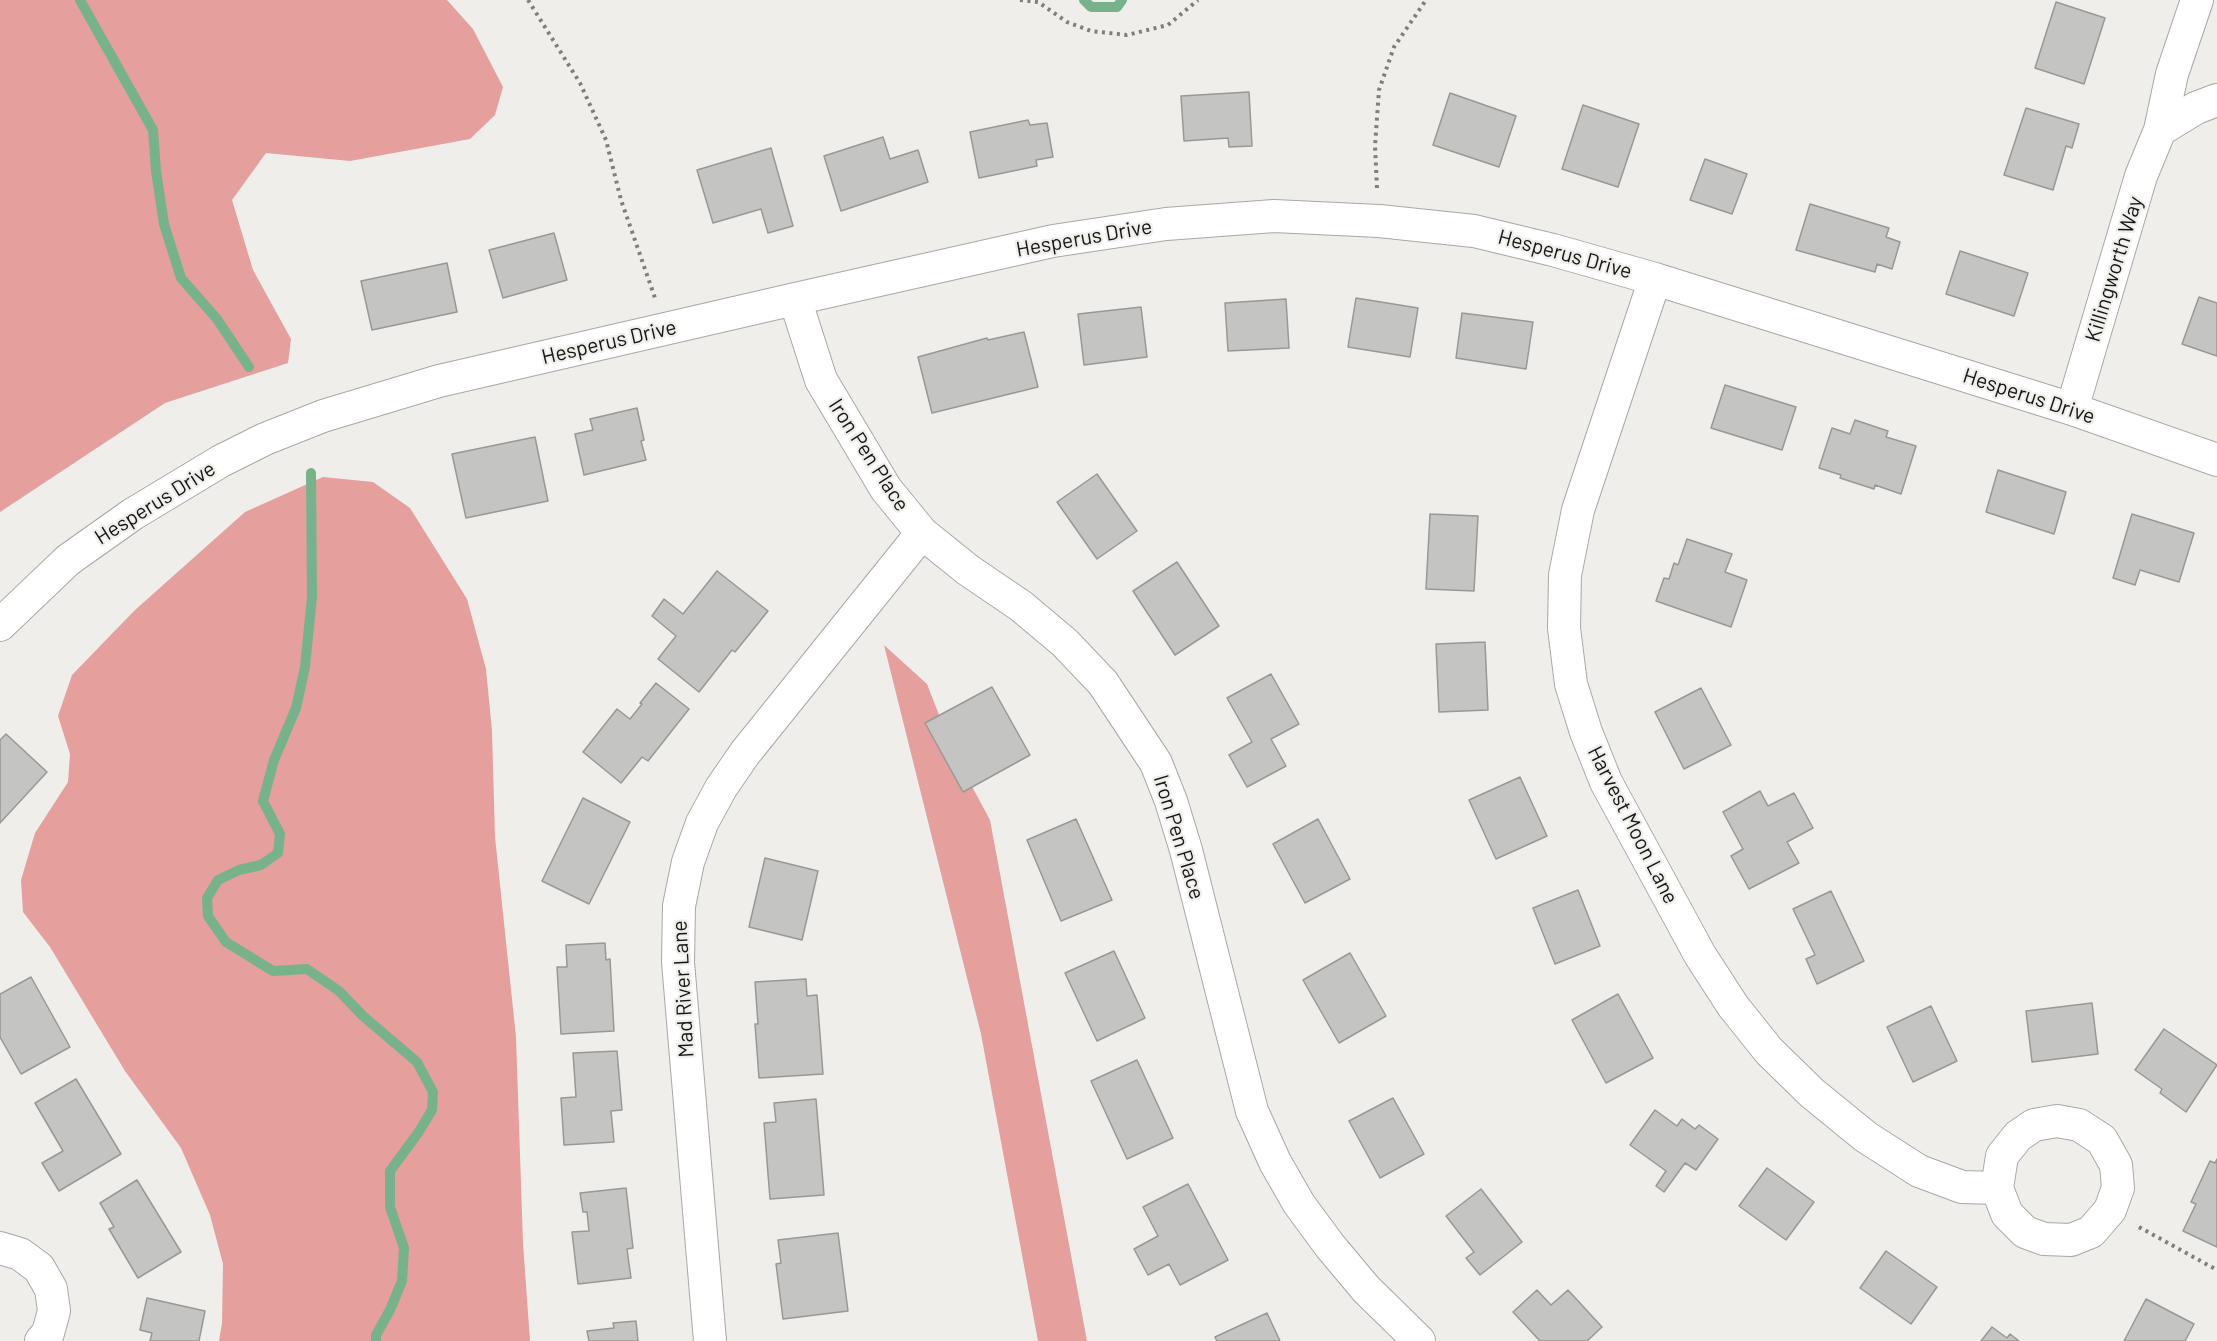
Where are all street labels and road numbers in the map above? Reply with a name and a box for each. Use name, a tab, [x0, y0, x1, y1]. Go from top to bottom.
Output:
street label: Killingworth Way	[2080, 193, 2148, 345]
street label: Hesperus Drive	[1014, 214, 1154, 262]
street label: Hesperus Drive	[1495, 224, 1635, 284]
street label: Hesperus Drive	[539, 314, 679, 370]
street label: Hesperus Drive	[1960, 363, 2098, 429]
street label: Iron Pen Place	[823, 394, 915, 516]
street label: Hesperus Drive	[90, 456, 220, 550]
street label: Harvest Moon Lane	[1582, 742, 1684, 908]
street label: Iron Pen Place	[1148, 772, 1210, 902]
street label: Mad River Lane	[667, 920, 699, 1058]

